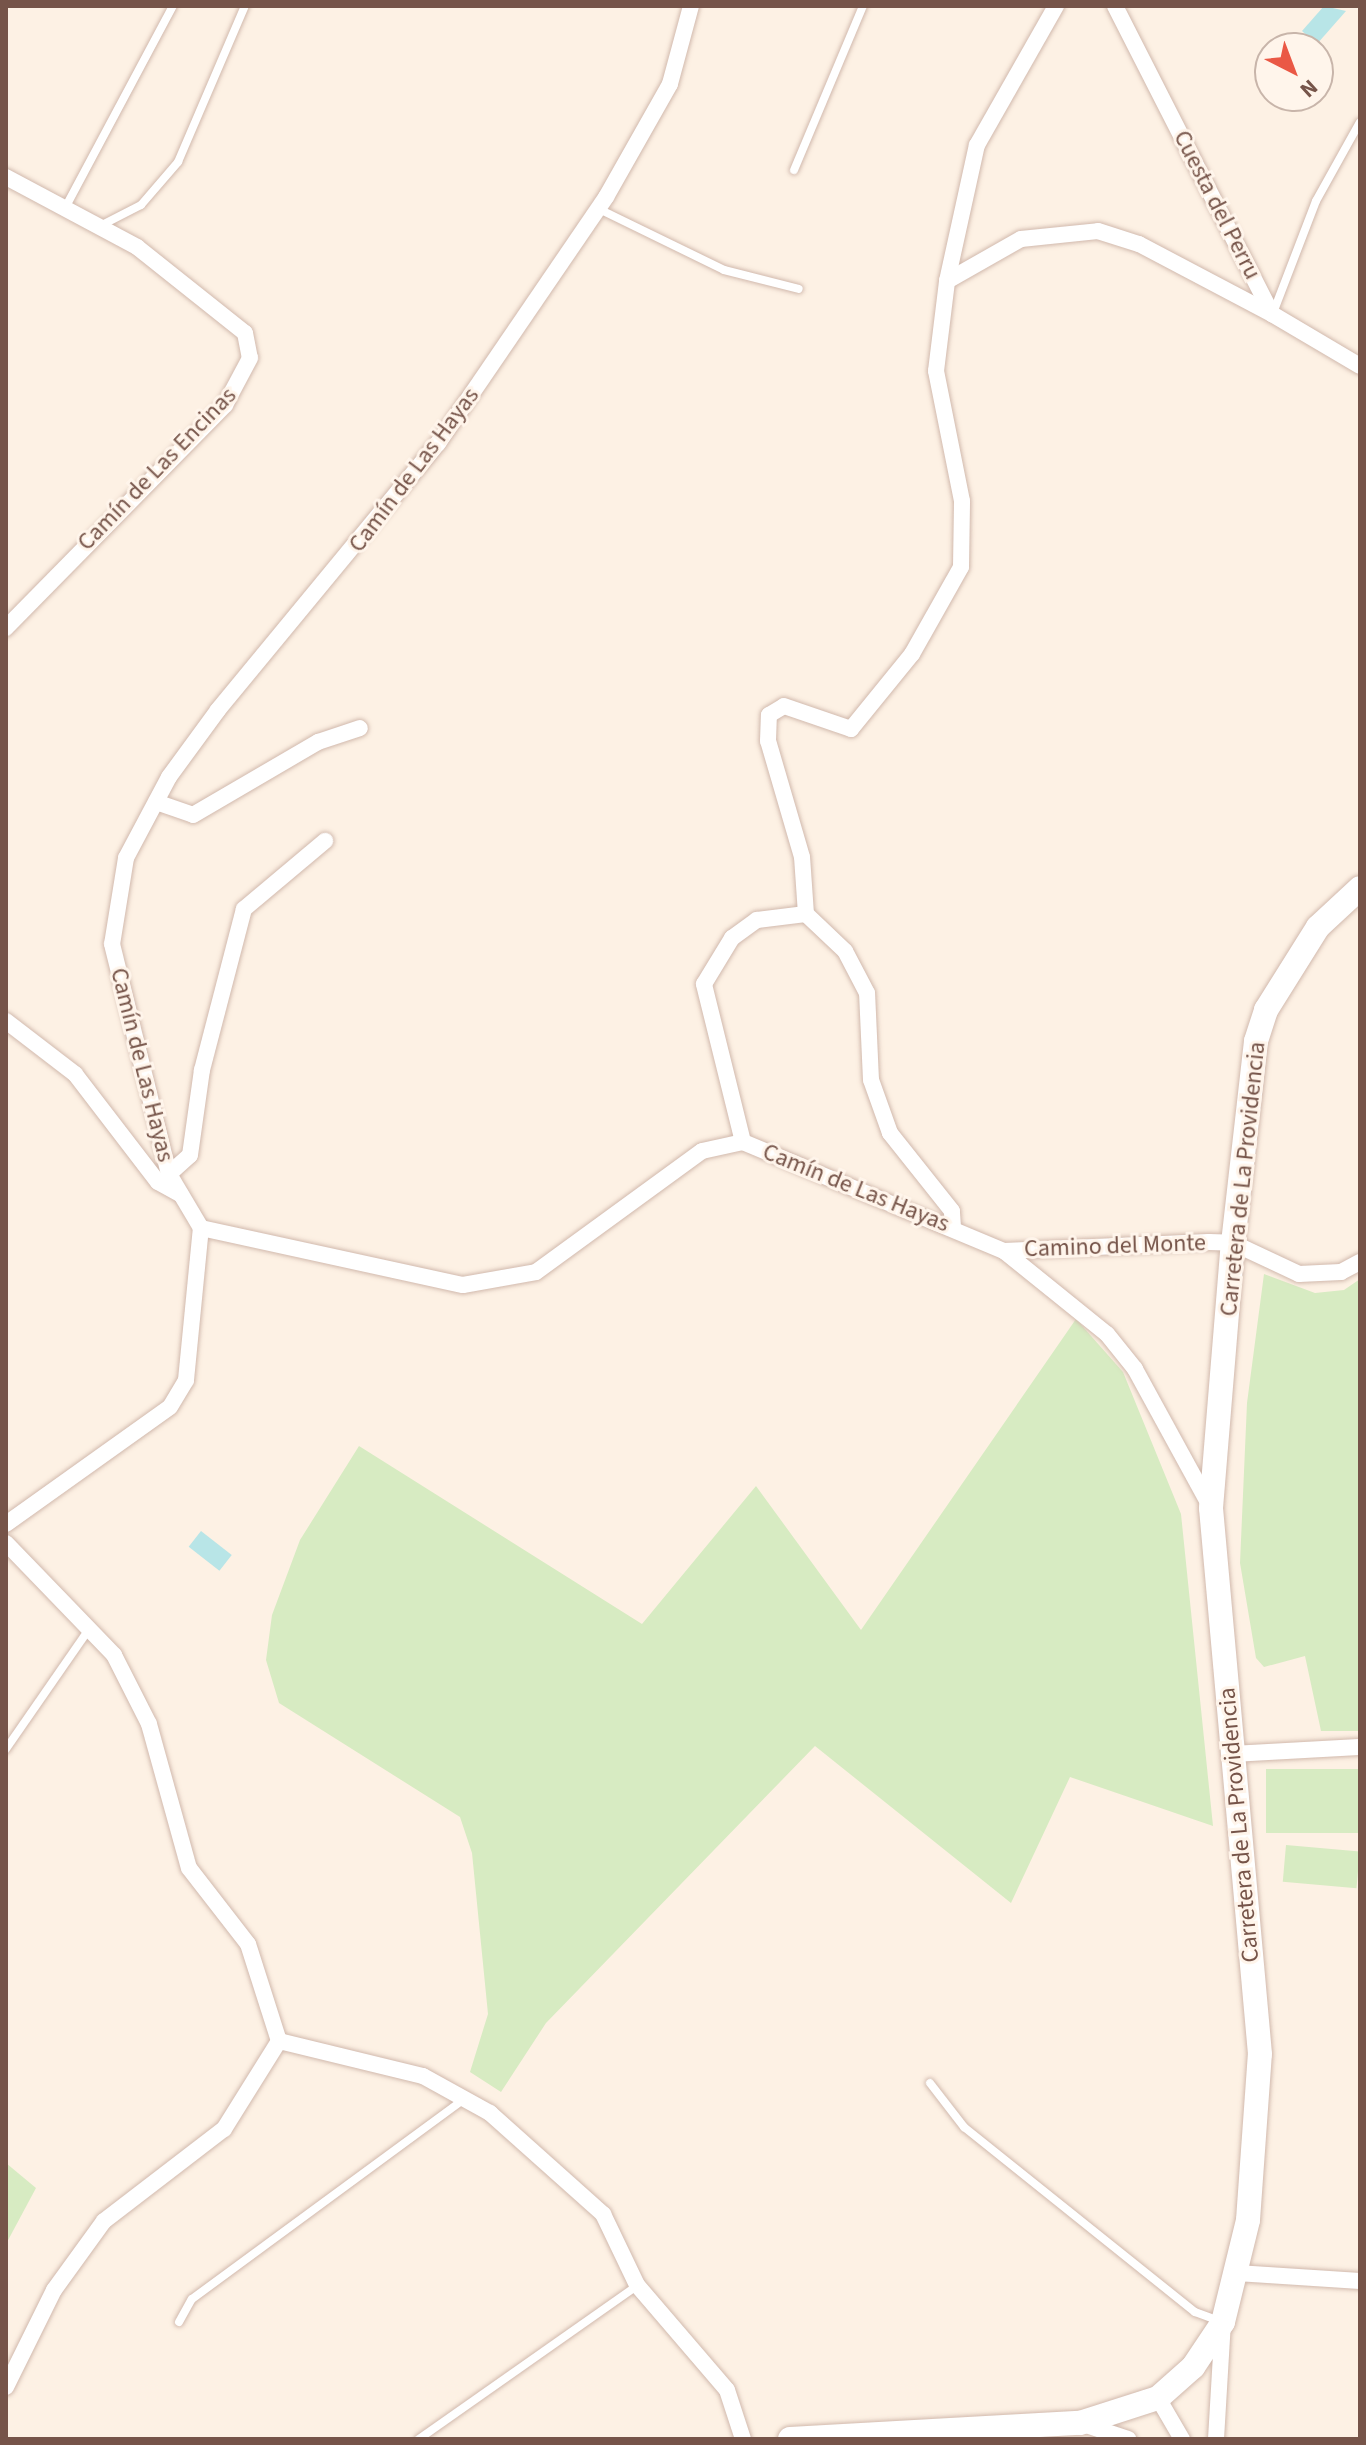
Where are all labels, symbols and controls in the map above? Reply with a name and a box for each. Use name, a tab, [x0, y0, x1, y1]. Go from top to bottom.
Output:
north arrow	[1254, 32, 1334, 112]
text: N	[1293, 72, 1325, 105]
street label: Cuesta del Perru	[1167, 126, 1267, 284]
street label: Camín de Las Encinas	[72, 381, 242, 557]
street label: Camín de Las Hayas	[343, 382, 485, 558]
street label: Camín de Las Hayas	[104, 965, 180, 1165]
street label: Carretera de La Providencia	[1214, 1040, 1272, 1318]
street label: Camín de Las Hayas	[758, 1137, 954, 1239]
street label: Camino del Monte	[1024, 1228, 1206, 1264]
street label: Carretera de La Providencia	[1213, 1686, 1265, 1964]

